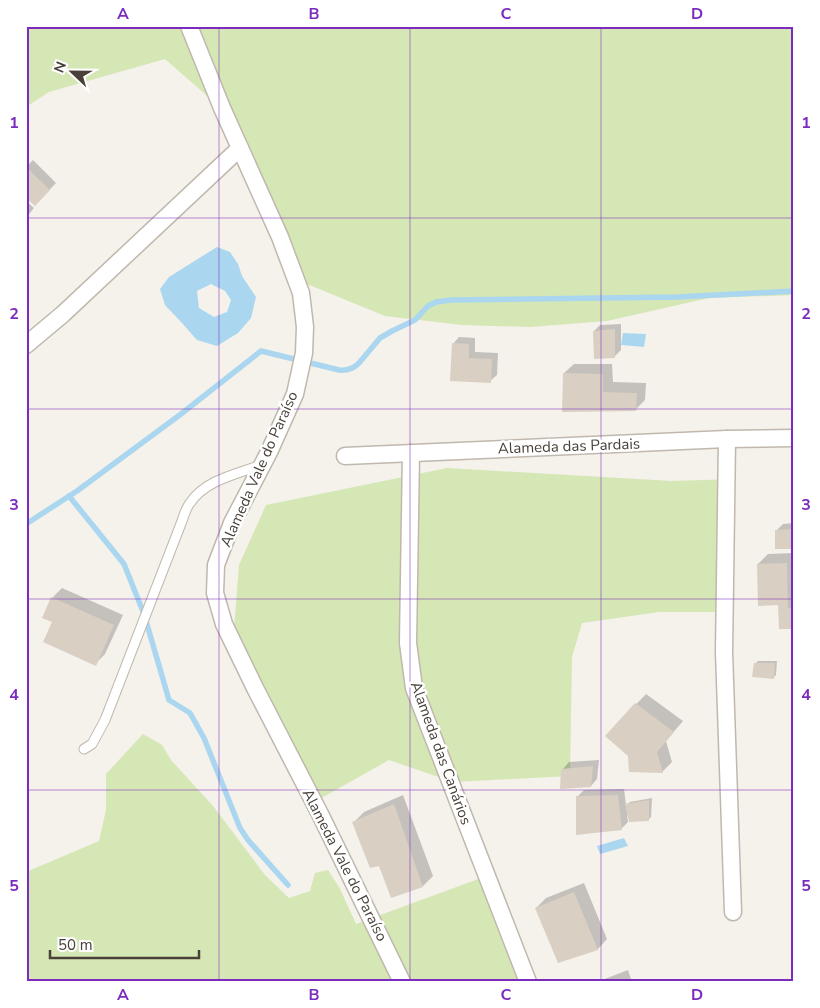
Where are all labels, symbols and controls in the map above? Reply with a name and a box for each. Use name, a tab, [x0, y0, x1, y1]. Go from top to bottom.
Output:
text: A	[117, 3, 129, 25]
text: B	[308, 3, 320, 25]
text: C	[501, 3, 512, 25]
text: D	[691, 3, 703, 25]
north arrow	[48, 48, 98, 98]
text: N	[50, 59, 71, 76]
text: 1	[9, 112, 19, 134]
text: 1	[801, 112, 811, 134]
text: 2	[9, 303, 19, 325]
text: 2	[801, 303, 811, 325]
street label: Alameda Vale do Paraíso	[216, 388, 302, 550]
street label: Alameda das Pardais	[498, 434, 640, 458]
text: 3	[9, 494, 19, 516]
text: 3	[801, 494, 811, 516]
street label: Alameda das Canários	[406, 679, 476, 827]
text: 4	[9, 684, 19, 706]
text: 4	[801, 684, 811, 706]
street label: Alameda Vale do Paraíso	[298, 785, 392, 945]
text: 5	[9, 875, 19, 897]
text: 5	[801, 875, 811, 897]
scale bar	[50, 928, 199, 960]
text: 50 m	[58, 935, 93, 955]
text: A	[117, 984, 129, 1006]
text: B	[308, 984, 320, 1006]
text: C	[501, 984, 512, 1006]
text: D	[691, 984, 703, 1006]

